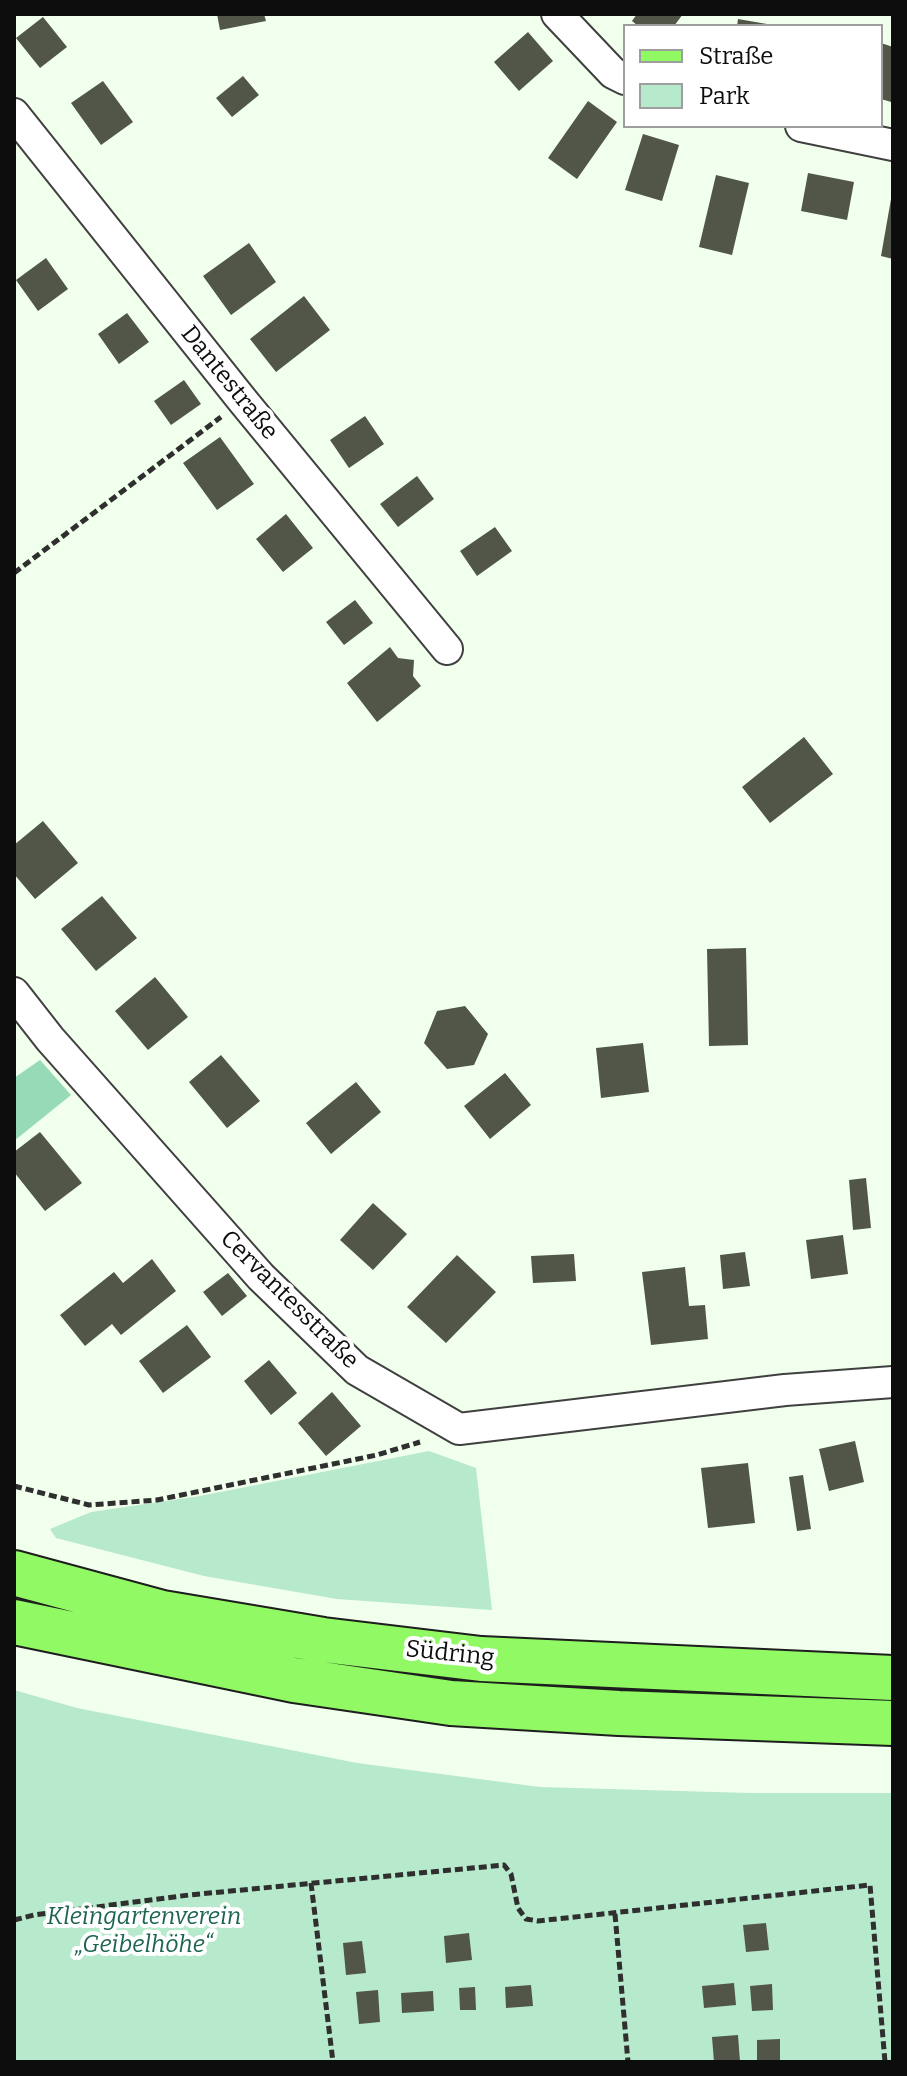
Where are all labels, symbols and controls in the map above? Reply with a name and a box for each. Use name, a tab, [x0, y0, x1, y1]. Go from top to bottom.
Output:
legend	[623, 24, 883, 128]
text: Straße	[699, 42, 773, 70]
text: Park	[699, 82, 750, 110]
street label: Dantestraße	[174, 320, 284, 446]
street label: Cervantesstraße	[214, 1225, 364, 1375]
street label: Südring	[404, 1635, 496, 1673]
park label: Kleingartenverein „Geibelhöhe“	[47, 1903, 241, 1959]

